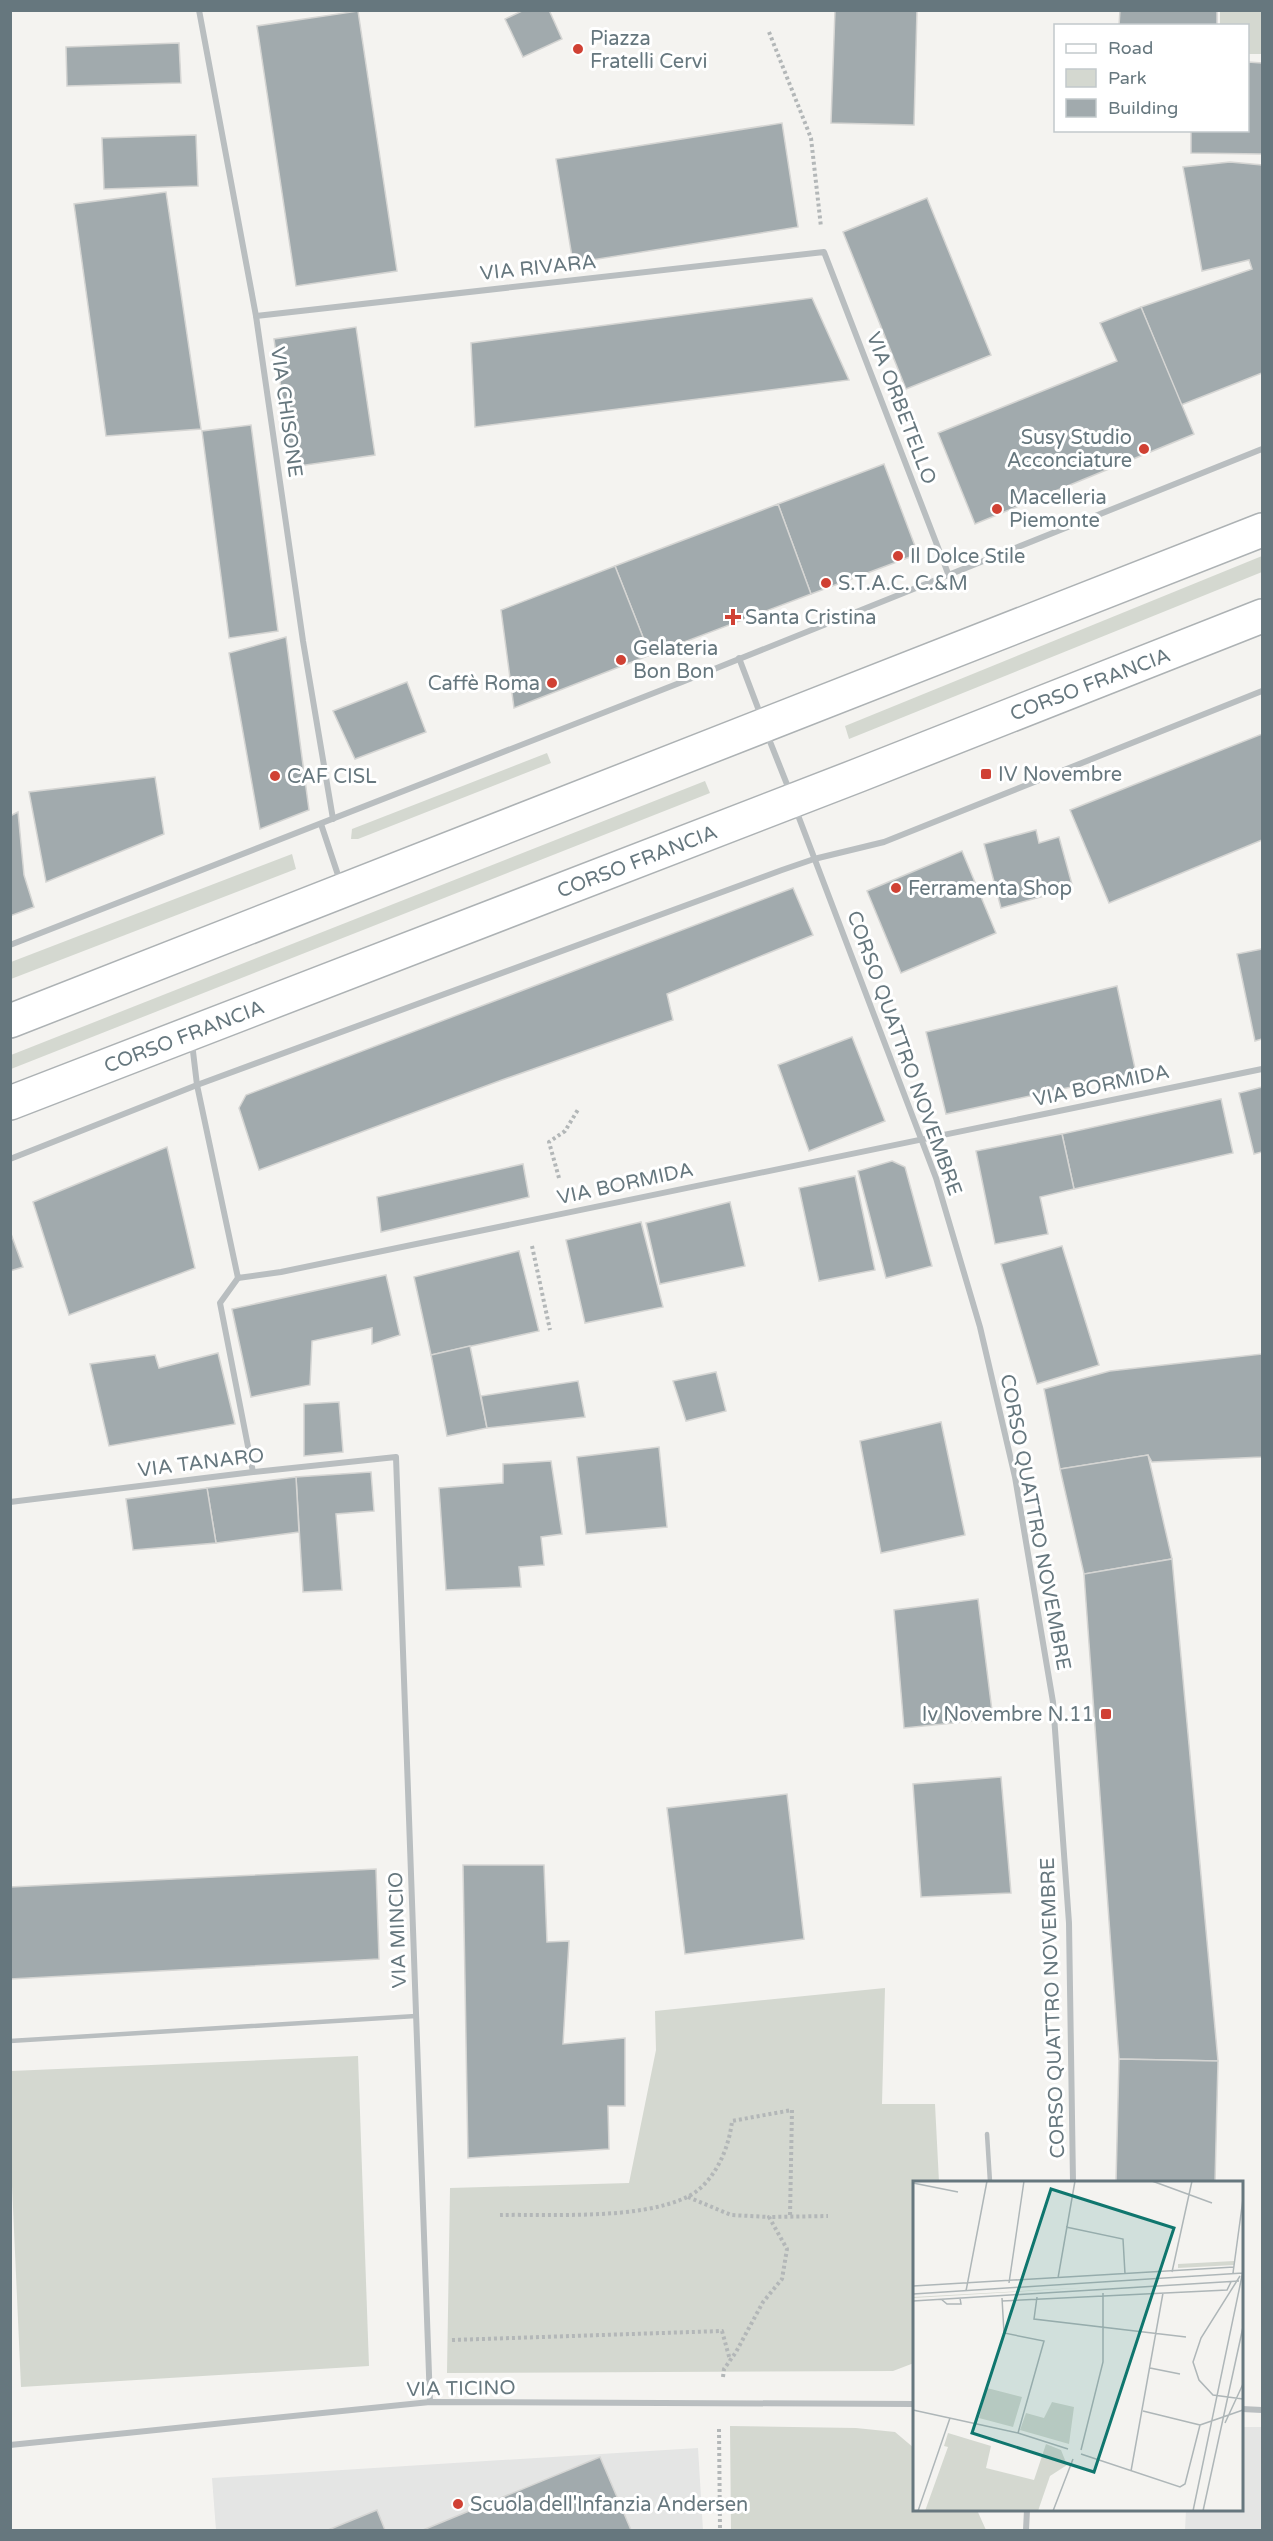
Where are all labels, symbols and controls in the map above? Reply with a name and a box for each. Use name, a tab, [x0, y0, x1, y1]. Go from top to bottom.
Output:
legend	[1054, 24, 1249, 132]
place label: Piazza Fratelli Cervi	[590, 27, 707, 74]
text: Road	[1108, 37, 1153, 59]
marker: Piazza Fratelli Cervi	[571, 42, 585, 56]
text: Park	[1108, 67, 1147, 89]
text: Building	[1108, 97, 1178, 119]
street label: VIA RIVARA	[479, 250, 597, 286]
street label: VIA ORBETELLO	[861, 329, 941, 488]
street label: VIA CHISONE	[265, 345, 307, 479]
place label: Susy Studio Acconciature	[1007, 426, 1132, 473]
marker: Susy Studio Acconciature	[1137, 442, 1151, 456]
place label: Macelleria Piemonte	[1009, 486, 1107, 533]
marker: Macelleria Piemonte	[990, 502, 1004, 516]
place label: Il Dolce Stile	[910, 545, 1025, 569]
marker: Il Dolce Stile	[891, 549, 905, 563]
place label: S.T.A.C. C.&M	[838, 572, 968, 596]
marker: S.T.A.C. C.&M	[819, 576, 833, 590]
place label: Santa Cristina	[745, 606, 877, 630]
marker: Santa Cristina	[726, 610, 740, 624]
place label: Gelateria Bon Bon	[633, 637, 718, 684]
street label: CORSO FRANCIA	[1007, 643, 1174, 727]
marker: Gelateria Bon Bon	[614, 653, 628, 667]
place label: Caffè Roma	[428, 672, 540, 696]
marker: Caffè Roma	[545, 676, 559, 690]
place label: IV Novembre	[998, 763, 1122, 787]
place label: CAF CISL	[287, 765, 377, 789]
marker: IV Novembre	[979, 767, 993, 781]
marker: CAF CISL	[268, 769, 282, 783]
street label: CORSO FRANCIA	[554, 820, 721, 904]
place label: Ferramenta Shop	[908, 877, 1072, 901]
marker: Ferramenta Shop	[889, 881, 903, 895]
street label: CORSO QUATTRO NOVEMBRE	[841, 908, 967, 1199]
street label: CORSO FRANCIA	[101, 995, 268, 1079]
street label: VIA BORMIDA	[1031, 1060, 1172, 1112]
street label: VIA BORMIDA	[555, 1158, 696, 1210]
street label: CORSO QUATTRO NOVEMBRE	[994, 1372, 1076, 1672]
street label: VIA TANARO	[137, 1443, 266, 1483]
place label: Iv Novembre N.11	[922, 1703, 1094, 1727]
marker: Iv Novembre N.11	[1099, 1707, 1113, 1721]
street label: CORSO QUATTRO NOVEMBRE	[1036, 1857, 1070, 2159]
street label: VIA MINCIO	[384, 1871, 412, 1989]
inset map	[913, 2181, 1243, 2511]
street label: VIA TICINO	[406, 2376, 516, 2402]
place label: Scuola dell'Infanzia Andersen	[470, 2493, 748, 2517]
marker: Scuola dell'Infanzia Andersen	[451, 2497, 465, 2511]

